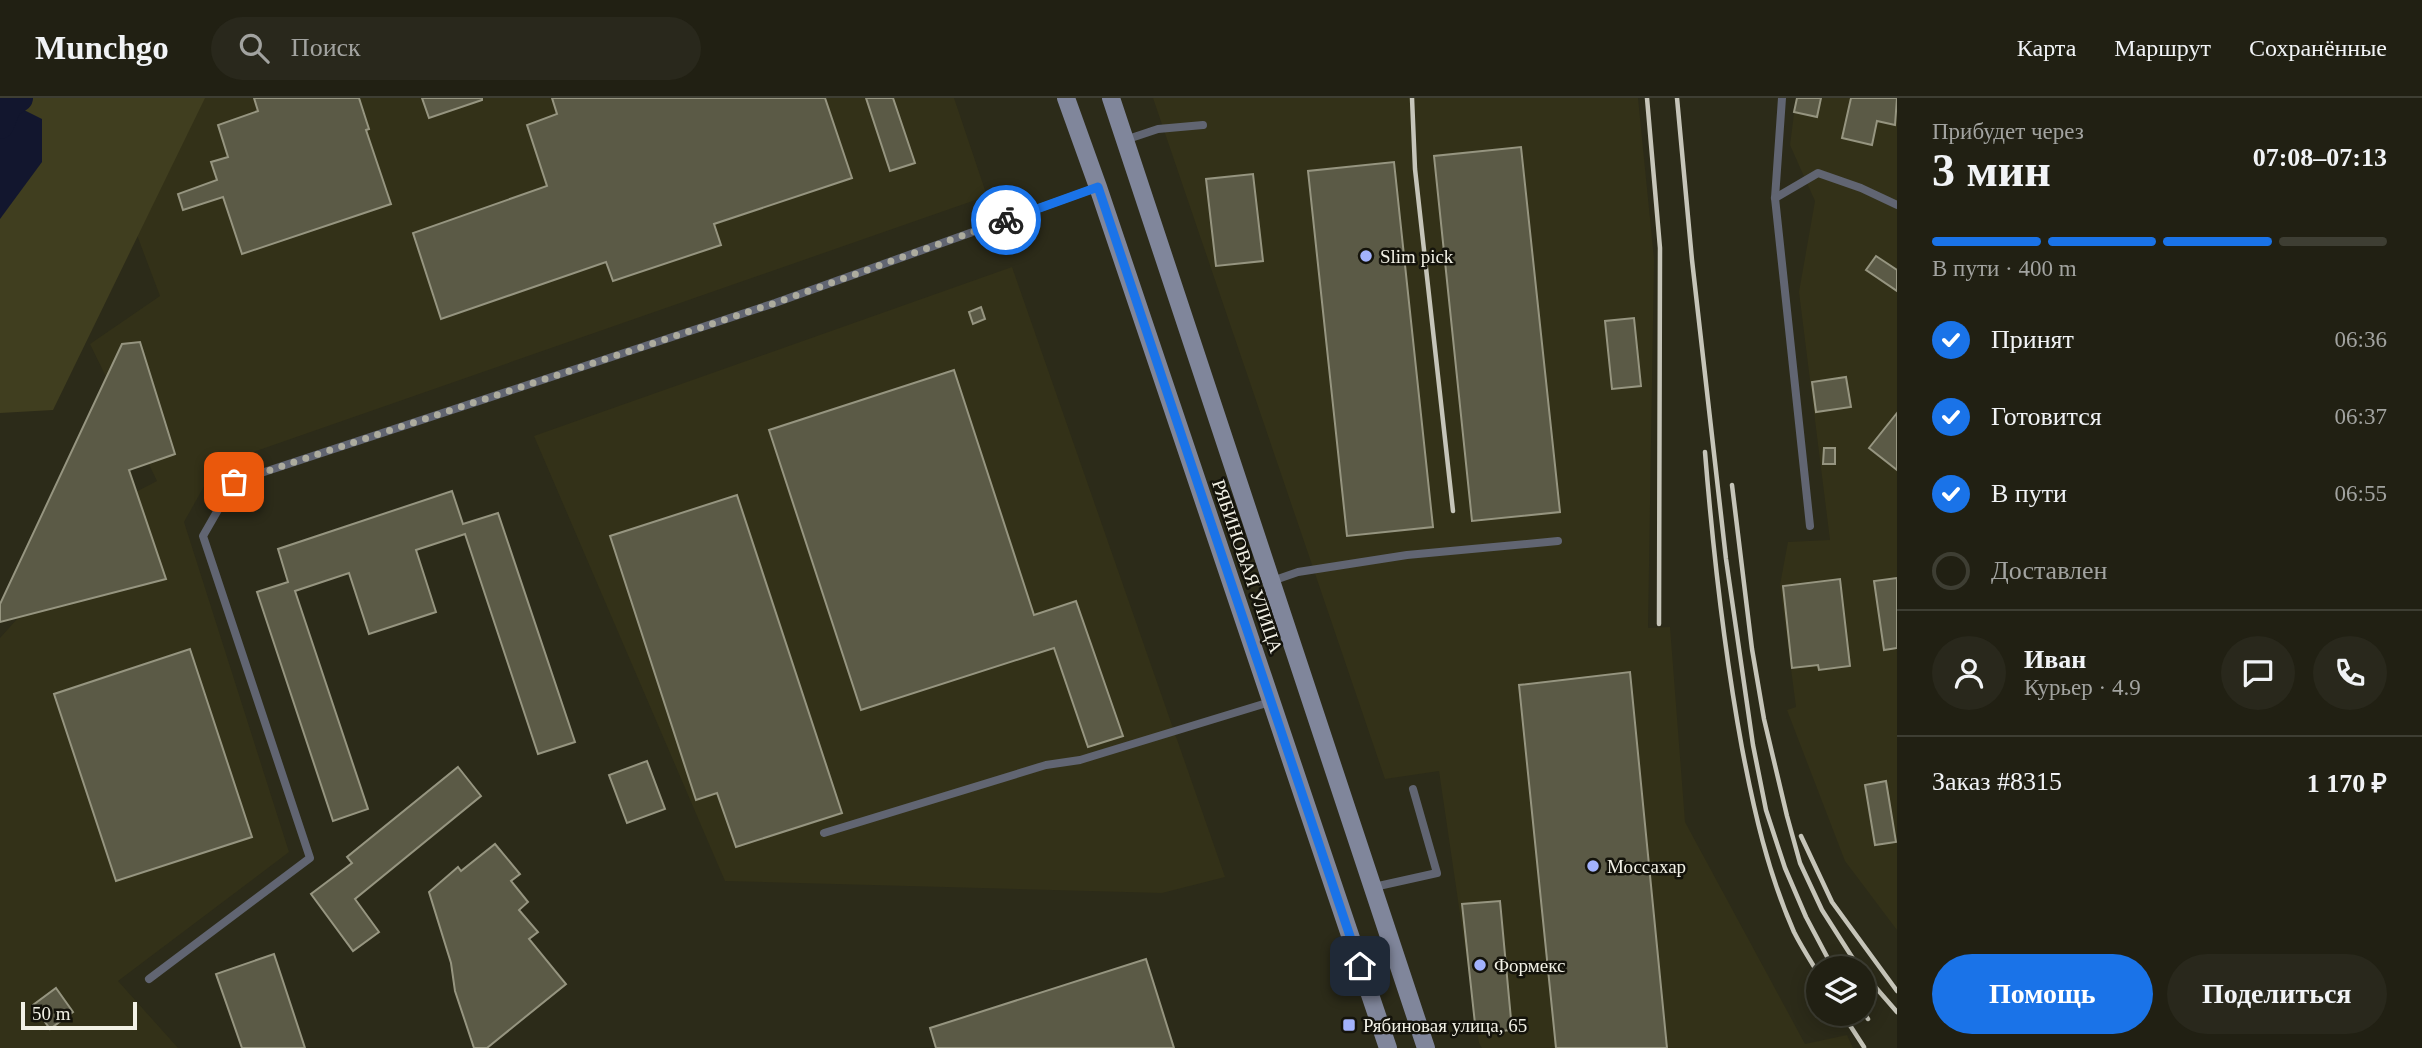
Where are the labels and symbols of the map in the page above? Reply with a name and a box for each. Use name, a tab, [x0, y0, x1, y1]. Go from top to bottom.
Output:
courier	[971, 185, 1041, 255]
place label: Slim pick	[1380, 246, 1454, 267]
marker: Slim pick	[1358, 248, 1374, 264]
pin	[204, 452, 264, 512]
street label: РЯБИНОВАЯ УЛИЦА	[1208, 477, 1287, 656]
place label: Моссахар	[1607, 856, 1686, 877]
marker: Моссахар	[1585, 858, 1601, 874]
pin	[1330, 936, 1390, 996]
place label: Формекс	[1494, 955, 1565, 976]
marker: Формекс	[1472, 957, 1488, 973]
scale bar	[21, 999, 136, 1031]
place label: Рябиновая улица, 65	[1363, 1015, 1527, 1036]
marker: Рябиновая улица, 65	[1341, 1017, 1357, 1033]

